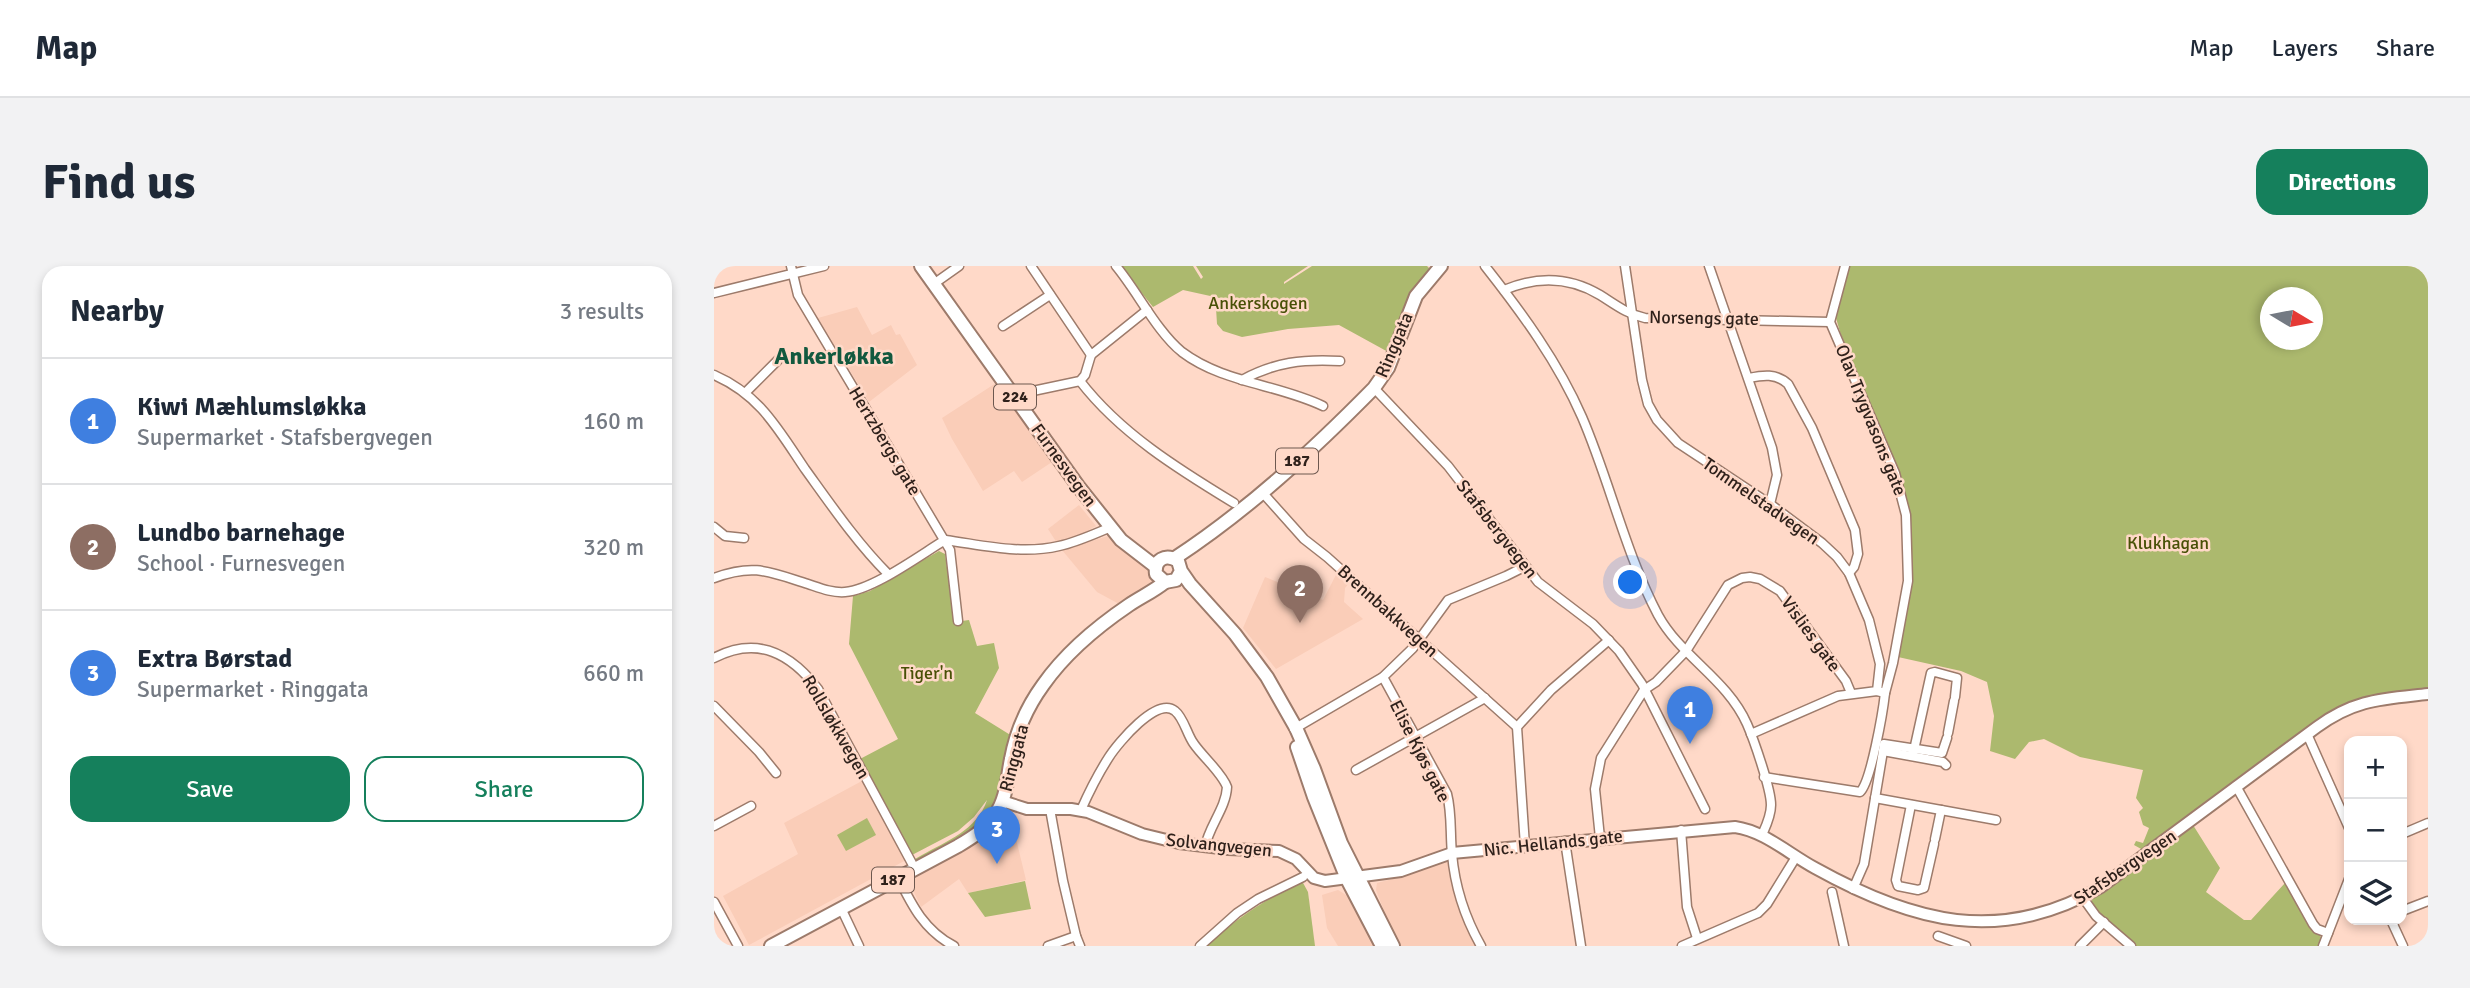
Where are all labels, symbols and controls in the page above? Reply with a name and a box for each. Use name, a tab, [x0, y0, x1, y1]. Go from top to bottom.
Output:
text: Map	[35, 28, 97, 69]
text: Map	[2189, 33, 2234, 63]
text: Layers	[2272, 33, 2338, 63]
text: Share	[2376, 33, 2435, 63]
button: Directions	[2256, 149, 2428, 215]
text: Find us	[42, 152, 195, 212]
north arrow	[2260, 287, 2323, 350]
park label: Ankerskogen	[1208, 292, 1308, 314]
text: Nearby	[70, 293, 164, 330]
text: 3 results	[560, 297, 644, 326]
street label: Norsengs gate	[1649, 306, 1759, 330]
street label: Ringgata	[1370, 309, 1418, 381]
district label: Ankerløkka	[774, 341, 894, 371]
street label: Olav Trygvasons gate	[1831, 341, 1911, 499]
street label: Hertzbergs gate	[844, 383, 926, 499]
road number: 224	[994, 385, 1036, 410]
text: Kiwi Mæhlumsløkka	[137, 391, 367, 423]
text: 1	[87, 407, 99, 436]
text: 160 m	[583, 407, 644, 436]
street label: Furnesvegen	[1026, 419, 1102, 511]
text: Supermarket · Stafsbergvegen	[137, 423, 433, 452]
road number: 187	[1276, 448, 1318, 474]
street label: Tommelstadvegen	[1698, 452, 1824, 550]
street label: Stafsbergvegen	[1452, 475, 1542, 583]
text: Lundbo barnehage	[137, 517, 345, 549]
park label: Klukhagan	[2127, 532, 2209, 554]
text: 2	[87, 533, 99, 562]
text: 320 m	[583, 533, 644, 562]
text: School · Furnesvegen	[137, 549, 345, 578]
street label: Brennbakkvegen	[1333, 560, 1443, 662]
pin: 2	[1277, 565, 1323, 623]
your location	[1613, 565, 1647, 599]
street label: Vislies gate	[1776, 592, 1846, 676]
text: Extra Børstad	[137, 643, 292, 675]
text: 3	[87, 659, 99, 688]
text: 660 m	[583, 659, 644, 688]
park label: Tiger'n	[901, 662, 953, 684]
street label: Rollsløkkvegen	[797, 671, 875, 783]
text: Supermarket · Ringgata	[137, 675, 369, 704]
pin: 1	[1667, 686, 1713, 744]
street label: Elise Kjøs gate	[1385, 696, 1455, 806]
street label: Ringgata	[994, 722, 1034, 794]
map controls	[2344, 736, 2407, 925]
button: +	[2344, 736, 2407, 799]
button: Save	[70, 756, 350, 822]
button: Share	[364, 756, 644, 822]
button: −	[2344, 799, 2407, 862]
pin: 3	[974, 806, 1020, 864]
street label: Nic. Hellands gate	[1482, 825, 1624, 861]
street label: Stafsbergvegen	[2069, 825, 2181, 909]
street label: Solvangvegen	[1165, 829, 1273, 861]
button: layers	[2344, 862, 2407, 925]
road number: 187	[872, 867, 914, 892]

